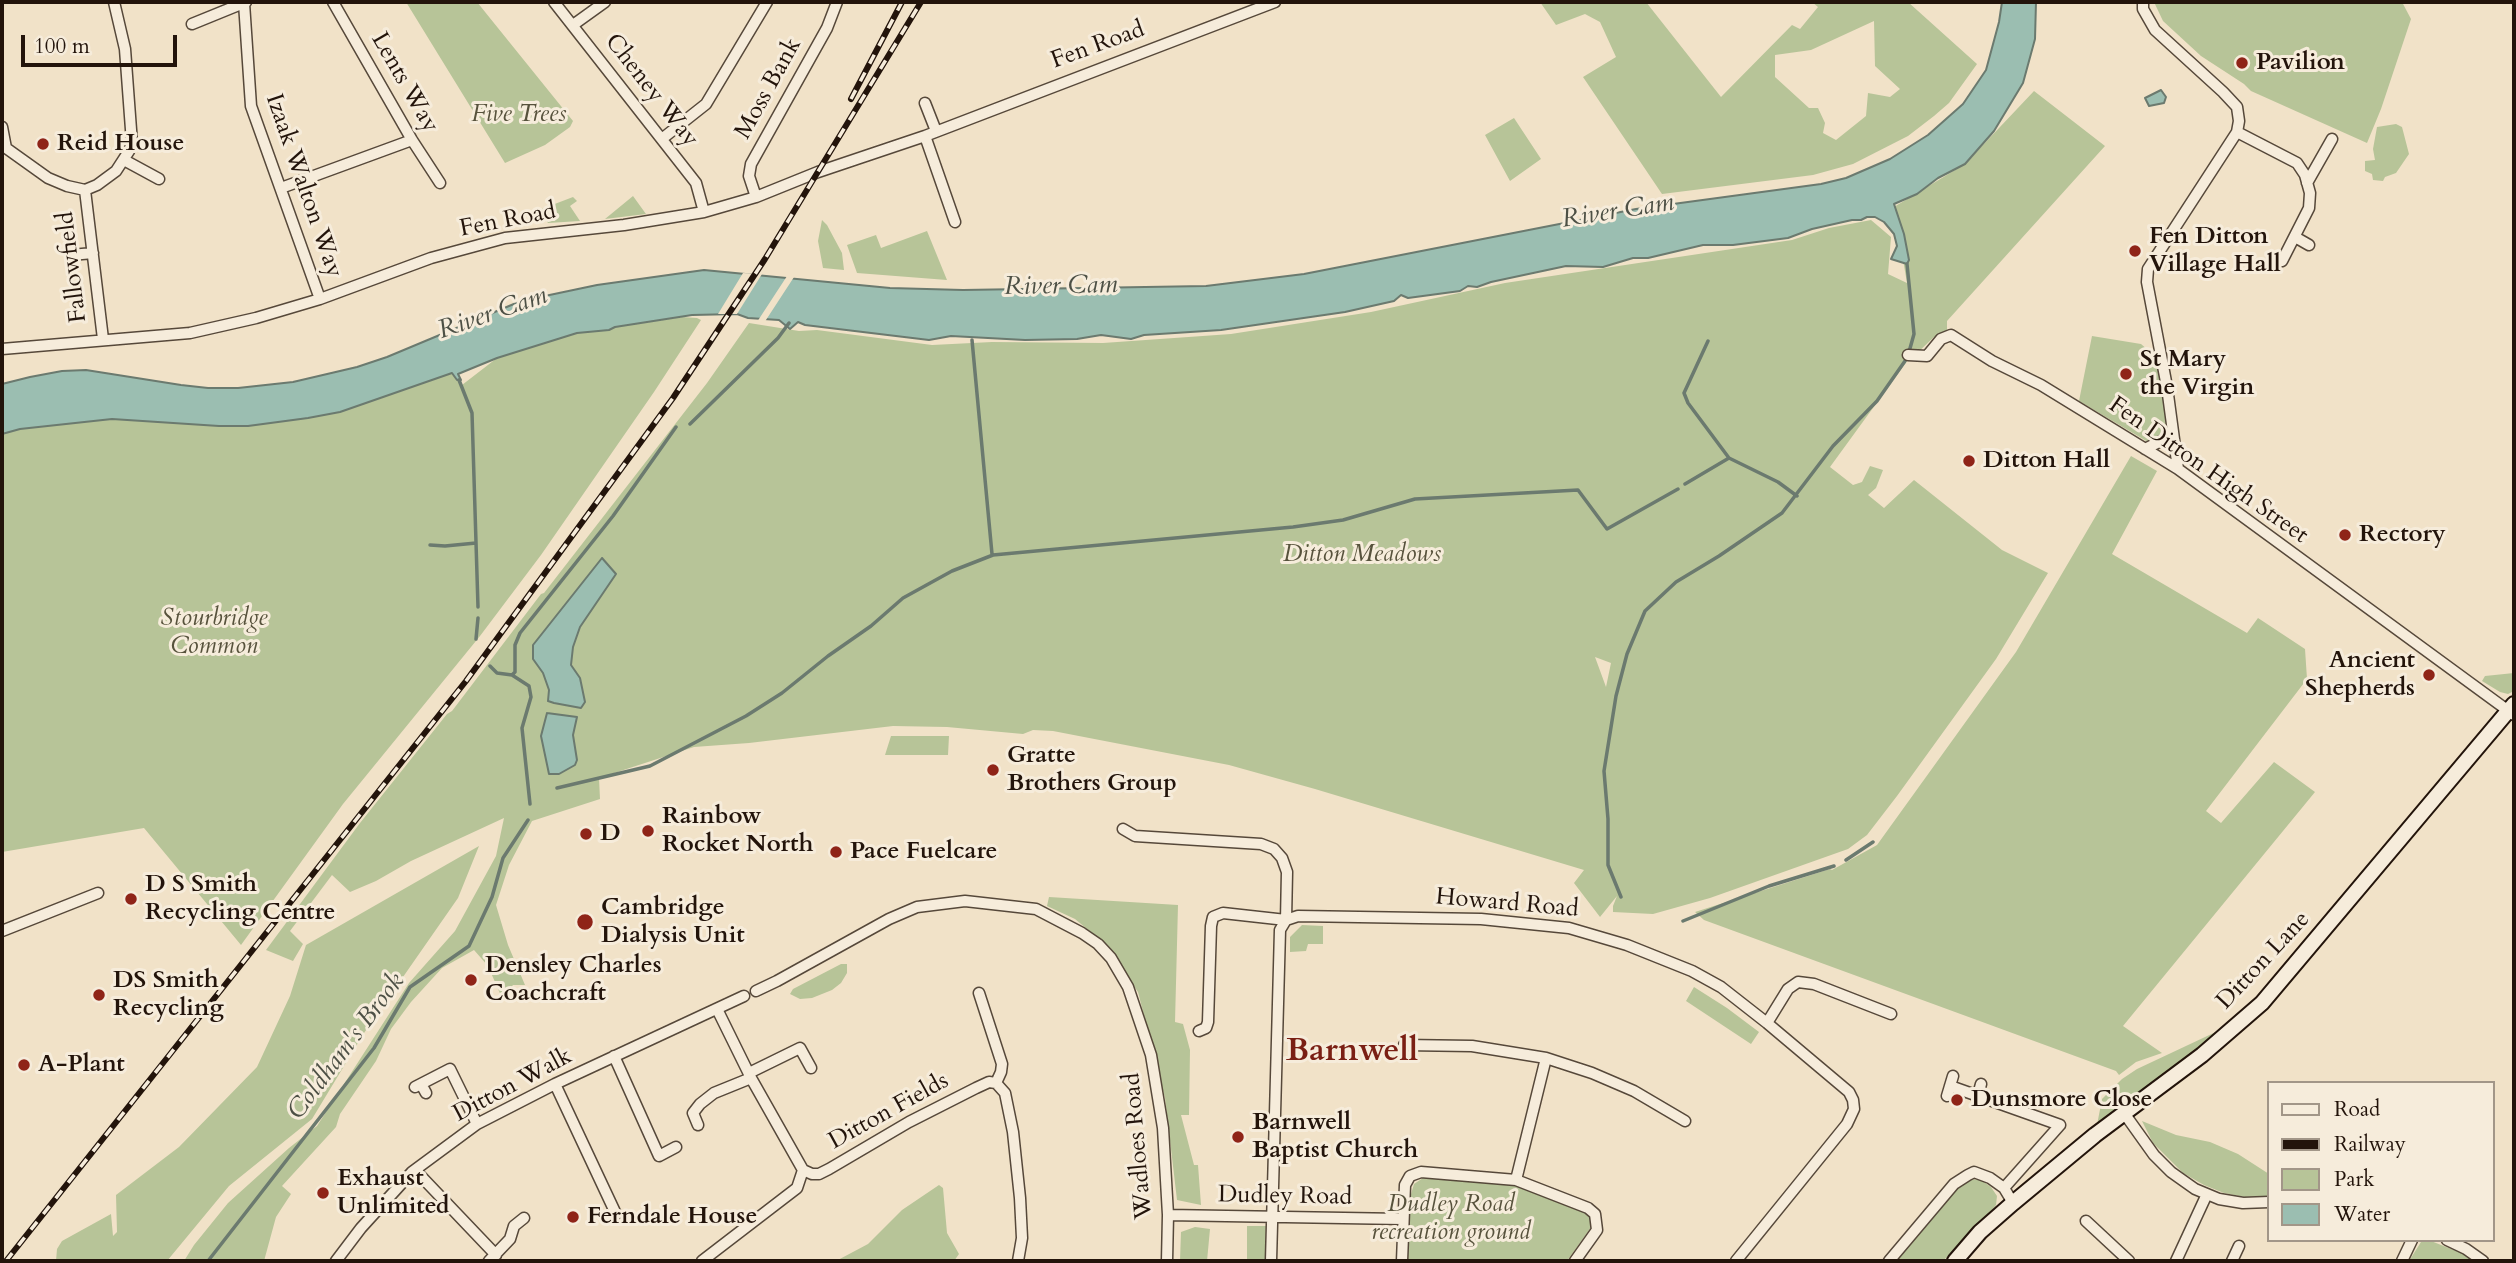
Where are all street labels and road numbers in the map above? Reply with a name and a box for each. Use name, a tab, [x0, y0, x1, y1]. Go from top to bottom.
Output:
street label: Fen Road	[1047, 16, 1149, 76]
street label: Lents Way	[364, 28, 444, 138]
street label: Cheney Way	[598, 29, 704, 153]
street label: Moss Bank	[729, 33, 809, 145]
street label: Izaak Walton Way	[258, 90, 348, 282]
street label: Fen Road	[457, 198, 559, 244]
street label: Fallowfield	[52, 210, 94, 324]
street label: Fen Ditton High Street	[2103, 391, 2313, 551]
street label: Howard Road	[1434, 883, 1580, 925]
street label: Ditton Lane	[2211, 906, 2317, 1016]
street label: Ditton Walk	[449, 1043, 577, 1129]
street label: Ditton Fields	[824, 1067, 954, 1157]
street label: Wadloes Road	[1118, 1072, 1160, 1220]
street label: Dudley Road	[1218, 1181, 1352, 1213]

